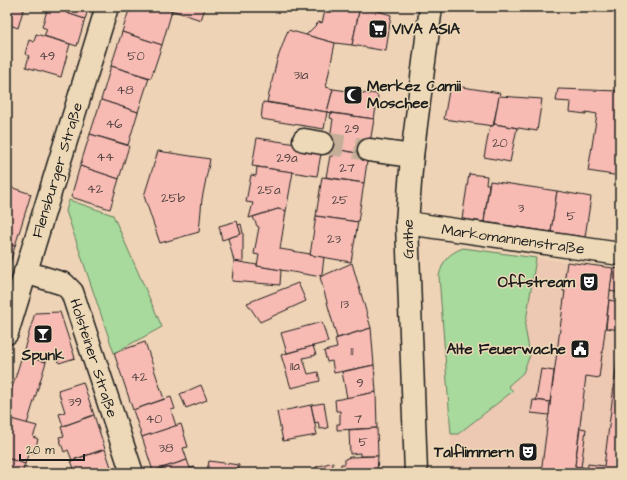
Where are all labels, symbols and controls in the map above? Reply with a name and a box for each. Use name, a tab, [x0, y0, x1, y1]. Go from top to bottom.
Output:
supermarket icon: VIVA ASIA	[367, 18, 389, 40]
place label: VIVA ASIA	[391, 19, 460, 40]
house number: 49	[39, 47, 55, 65]
house number: 50	[127, 47, 145, 65]
house number: 31a	[294, 66, 309, 84]
place label: Merkez Camii Moschee	[367, 76, 462, 114]
house number: 48	[116, 81, 134, 99]
mosque icon: Merkez Camii Moschee	[342, 84, 364, 106]
street label: Flensburger Straße	[27, 100, 89, 241]
house number: 46	[106, 115, 123, 133]
house number: 29	[345, 120, 359, 138]
house number: 20	[492, 134, 508, 152]
house number: 44	[96, 148, 114, 166]
house number: 29a	[276, 149, 298, 167]
house number: 27	[339, 159, 355, 177]
house number: 42	[87, 180, 104, 198]
house number: 25a	[257, 181, 281, 199]
house number: 25b	[161, 189, 186, 207]
house number: 25	[332, 191, 348, 209]
house number: 3	[518, 199, 525, 217]
house number: 5	[566, 207, 576, 225]
street label: Gathe	[398, 219, 419, 259]
street label: Markomannenstraße	[440, 219, 586, 260]
house number: 23	[327, 230, 341, 248]
theatre icon: Offstream	[578, 271, 600, 293]
place label: Offstream	[498, 272, 575, 293]
house number: 13	[341, 295, 350, 313]
street label: Holsteiner Straße	[64, 296, 123, 420]
bar icon: Spunk	[32, 323, 54, 345]
public building icon: Alte Feuerwache	[569, 338, 591, 360]
place label: Alte Feuerwache	[447, 339, 566, 360]
house number: 11	[350, 342, 354, 360]
place label: Spunk	[21, 345, 65, 366]
house number: 11a	[290, 357, 300, 375]
house number: 42	[131, 368, 148, 386]
house number: 9	[356, 374, 364, 392]
house number: 39	[68, 393, 82, 411]
house number: 40	[145, 410, 163, 428]
house number: 7	[354, 410, 362, 428]
house number: 5	[358, 433, 368, 451]
scale bar	[20, 436, 84, 462]
house number: 38	[158, 439, 174, 457]
theatre icon: Talflimmern	[517, 441, 539, 463]
text: 20 m	[26, 442, 55, 459]
place label: Talflimmern	[433, 442, 514, 463]

